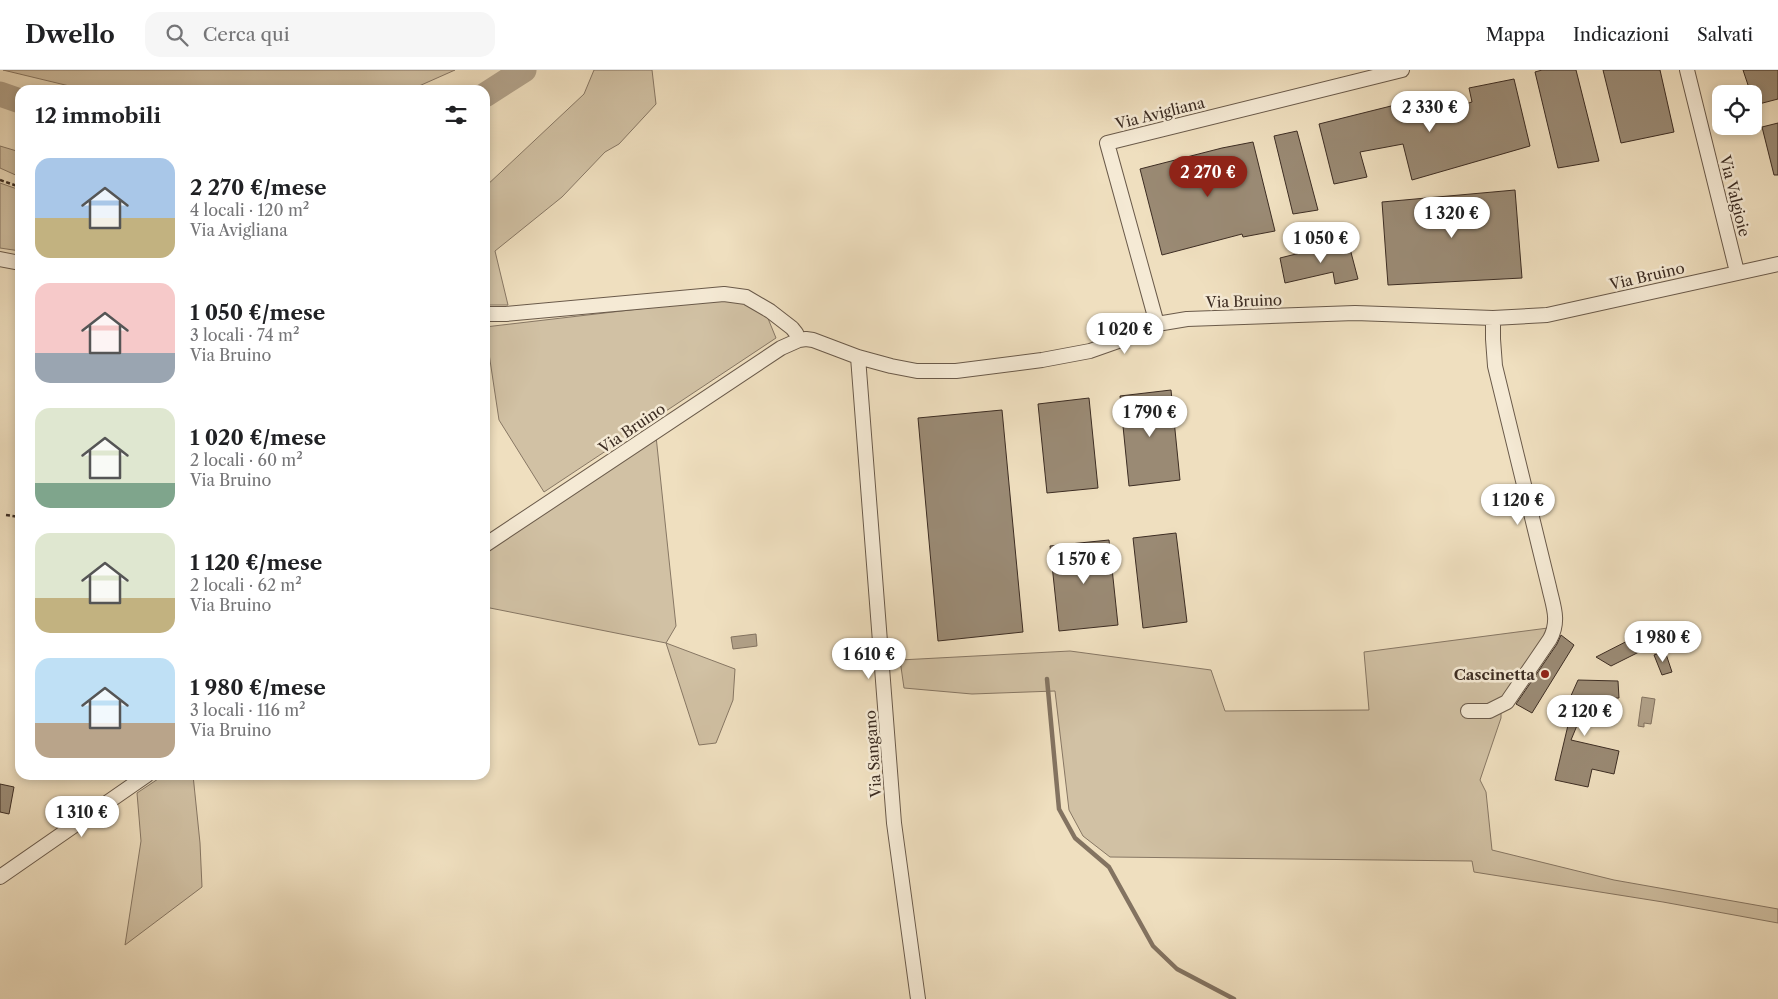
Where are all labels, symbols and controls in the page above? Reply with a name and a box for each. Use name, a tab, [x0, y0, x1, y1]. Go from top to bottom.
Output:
search box	[145, 12, 495, 57]
text: Dwello	[25, 20, 115, 49]
icon: search	[163, 21, 191, 49]
text: Cerca qui	[203, 23, 289, 46]
text: Mappa	[1486, 24, 1545, 46]
text: Indicazioni	[1573, 24, 1669, 46]
text: Salvati	[1697, 24, 1753, 46]
map controls	[1712, 85, 1762, 135]
button: locate	[1712, 85, 1762, 135]
pin: 2 330 €	[1384, 90, 1476, 133]
street label: Via Avigliana	[1112, 93, 1207, 134]
text: 2 330 €	[1402, 97, 1458, 117]
icon: filters	[442, 101, 470, 129]
text: 12 immobili	[35, 103, 161, 128]
street label: Via Valgioie	[1715, 152, 1754, 239]
pin: 2 270 €	[1162, 156, 1254, 198]
text: 2 270 €	[1180, 162, 1236, 182]
text: 2 270 €/mese	[190, 175, 327, 200]
icon: home	[75, 178, 135, 238]
pin: 1 320 €	[1406, 196, 1498, 239]
text: 4 locali · 120 m²	[190, 200, 309, 220]
text: 1 320 €	[1425, 203, 1479, 223]
text: Via Avigliana	[190, 220, 288, 240]
pin: 1 050 €	[1275, 222, 1367, 264]
text: 1 050 €	[1294, 228, 1348, 248]
street label: Via Bruino	[1607, 258, 1686, 294]
street label: Via Bruino	[1205, 290, 1282, 312]
text: 1 050 €/mese	[190, 300, 325, 325]
icon: home	[75, 303, 135, 363]
pin: 1 020 €	[1079, 312, 1171, 355]
text: 1 020 €	[1097, 319, 1153, 339]
text: 3 locali · 74 m²	[190, 325, 299, 345]
text: Via Bruino	[190, 345, 271, 365]
pin: 1 790 €	[1104, 396, 1196, 438]
street label: Via Bruino	[594, 399, 669, 458]
text: 1 790 €	[1123, 402, 1177, 422]
text: 1 020 €/mese	[190, 425, 326, 450]
icon: home	[75, 428, 135, 488]
text: 2 locali · 60 m²	[190, 450, 303, 470]
text: Via Bruino	[190, 470, 271, 490]
pin: 1 120 €	[1472, 484, 1564, 526]
text: 1 120 €	[1492, 490, 1544, 510]
pin: 1 570 €	[1038, 542, 1130, 585]
text: 1 570 €	[1058, 549, 1110, 569]
text: 1 120 €/mese	[190, 550, 322, 575]
icon: home	[75, 553, 135, 613]
text: 2 locali · 62 m²	[190, 575, 302, 595]
text: Via Bruino	[190, 595, 271, 615]
pin: 1 980 €	[1617, 620, 1709, 663]
text: 1 980 €	[1636, 627, 1690, 647]
pin: 1 610 €	[823, 638, 915, 680]
text: 1 610 €	[843, 644, 895, 664]
place label: Cascinetta	[1454, 665, 1535, 684]
marker: Cascinetta	[1539, 668, 1551, 680]
text: 1 980 €/mese	[190, 675, 326, 700]
icon: home	[75, 678, 135, 738]
pin: 2 120 €	[1539, 694, 1631, 737]
text: 3 locali · 116 m²	[190, 700, 306, 720]
text: 2 120 €	[1558, 701, 1612, 721]
street label: Via Sangano	[860, 710, 886, 799]
text: Via Bruino	[190, 720, 271, 740]
pin: 1 310 €	[36, 796, 128, 838]
text: 1 310 €	[56, 802, 108, 822]

